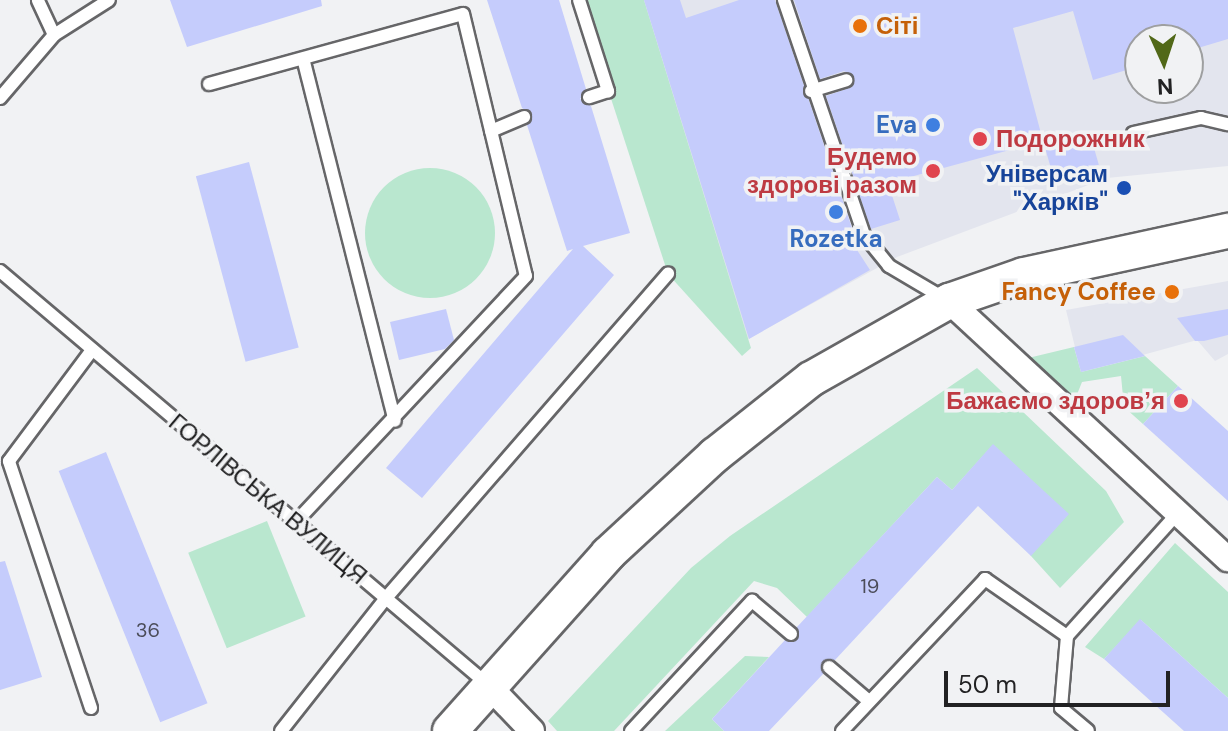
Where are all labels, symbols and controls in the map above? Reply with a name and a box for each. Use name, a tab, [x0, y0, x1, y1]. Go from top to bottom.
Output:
place label: Сіті	[876, 12, 918, 40]
marker: Сіті	[851, 17, 869, 35]
north arrow	[1124, 24, 1204, 104]
text: N	[1156, 72, 1174, 101]
place label: Eva	[876, 111, 917, 139]
marker: Eva	[924, 116, 942, 134]
place label: Подорожник	[996, 125, 1145, 153]
marker: Подорожник	[971, 130, 989, 148]
place label: Будемо здорові разом	[747, 143, 917, 199]
place label: Універсам "Харків"	[986, 160, 1108, 216]
marker: Будемо здорові разом	[924, 162, 942, 180]
marker: Універсам "Харків"	[1115, 179, 1133, 197]
marker: Rozetka	[827, 203, 845, 221]
place label: Rozetka	[790, 225, 882, 253]
place label: Fancy Coffee	[1002, 278, 1156, 306]
marker: Fancy Coffee	[1163, 283, 1181, 301]
place label: Бажаємо здоровʼя	[946, 387, 1165, 415]
marker: Бажаємо здоровʼя	[1172, 392, 1190, 410]
street label: ГОРЛІВСЬКА ВУЛИЦЯ	[163, 408, 373, 590]
house number: 19	[861, 574, 879, 598]
house number: 36	[136, 618, 160, 642]
scale bar	[948, 655, 1174, 705]
text: 50 m	[958, 669, 1017, 700]

